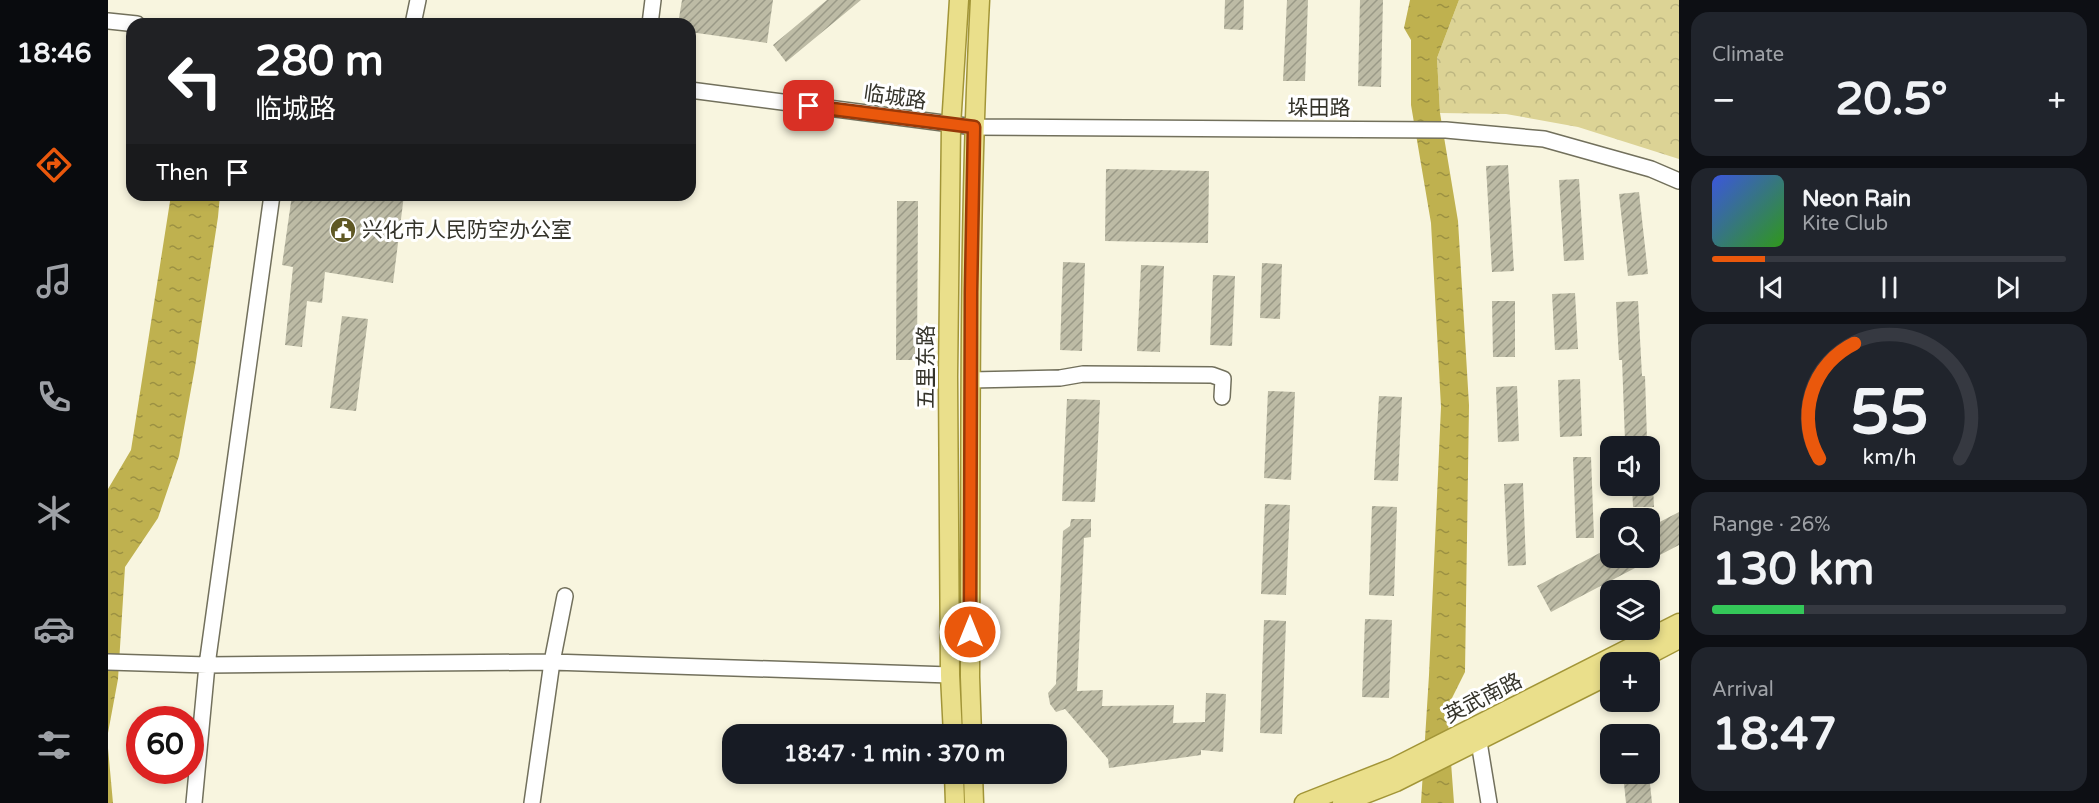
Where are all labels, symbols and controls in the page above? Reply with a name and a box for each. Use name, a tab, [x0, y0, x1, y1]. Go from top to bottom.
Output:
text: 280 m	[255, 36, 384, 87]
text: 18:46	[17, 37, 91, 70]
icon: left	[156, 42, 234, 120]
text: Climate	[1712, 43, 1784, 67]
text: 20.5°	[1835, 73, 1948, 127]
pin	[783, 80, 834, 131]
street label: 临城路	[862, 81, 928, 114]
text: −	[1712, 81, 1736, 120]
text: +	[2047, 81, 2066, 120]
icon: arrive	[792, 89, 825, 122]
text: 临城路	[255, 93, 336, 126]
street label: 垛田路	[1288, 96, 1351, 121]
icon: directions	[33, 144, 75, 186]
icon: arrive	[221, 156, 254, 189]
text: Then	[156, 160, 209, 186]
text: Neon Rain	[1802, 186, 1911, 212]
text: Kite Club	[1802, 212, 1888, 236]
public building icon: 兴化市人民防空办公室	[328, 215, 358, 245]
place label: 兴化市人民防空办公室	[362, 218, 572, 243]
icon: music	[33, 260, 75, 302]
icon: previous	[1755, 271, 1788, 304]
icon: pause	[1873, 271, 1906, 304]
icon: next	[1991, 271, 2024, 304]
street label: 五里东路	[914, 325, 939, 409]
icon: phone	[33, 376, 75, 418]
text: 55	[1850, 376, 1928, 451]
map controls	[1600, 436, 1660, 784]
button: sound	[1600, 436, 1660, 496]
text: km/h	[1862, 444, 1916, 470]
icon: climate	[33, 492, 75, 534]
button: search	[1600, 508, 1660, 568]
text: Range · 26%	[1712, 513, 1831, 537]
text: 130 km	[1712, 543, 1874, 597]
button: layers	[1600, 580, 1660, 640]
position arrow	[938, 600, 1002, 664]
icon: car	[33, 608, 75, 650]
button: +	[1600, 652, 1660, 712]
street label: 英武南路	[1440, 668, 1526, 729]
text: Arrival	[1712, 678, 1774, 702]
speed limit sign: 60	[126, 706, 204, 784]
text: 18:47	[1712, 708, 1837, 762]
icon: filters	[33, 724, 75, 766]
button: −	[1600, 724, 1660, 784]
text: 18:47 · 1 min · 370 m	[784, 741, 1005, 767]

